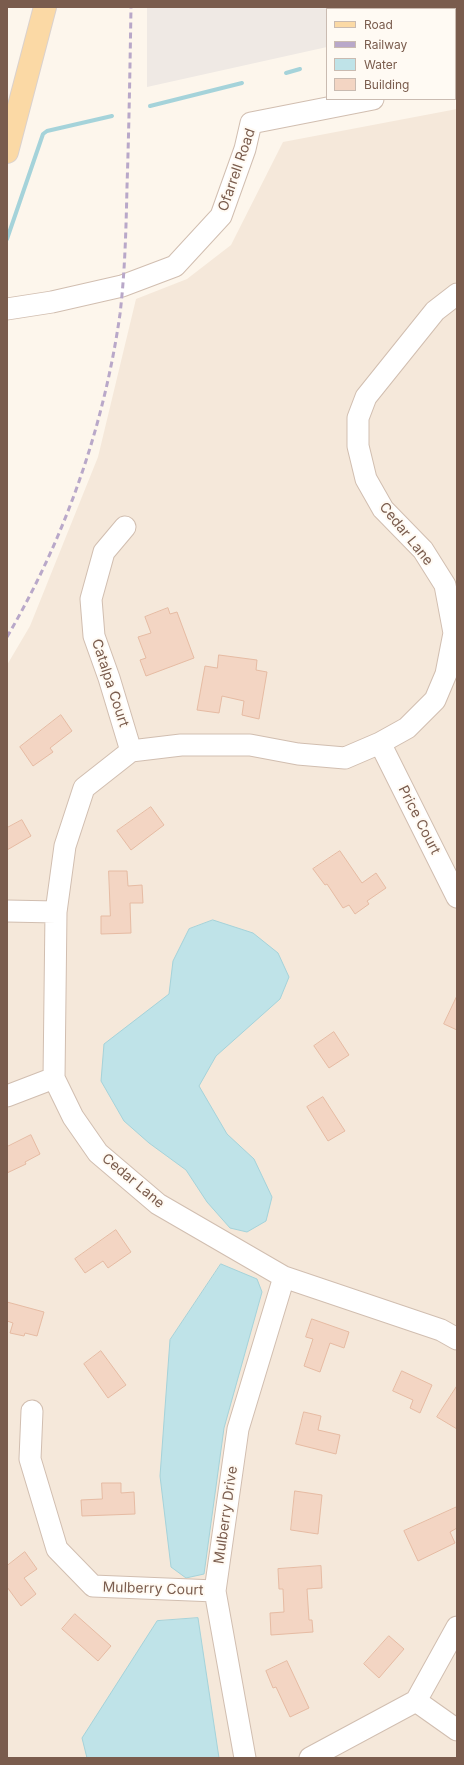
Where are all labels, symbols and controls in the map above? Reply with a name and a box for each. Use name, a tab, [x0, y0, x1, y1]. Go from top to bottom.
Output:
legend	[326, 8, 456, 100]
text: Road	[364, 17, 393, 32]
text: Railway	[364, 37, 407, 52]
text: Water	[364, 57, 397, 72]
text: Building	[364, 77, 409, 92]
street label: Ofarrell Road	[215, 126, 259, 214]
street label: Cedar Lane	[375, 499, 437, 569]
street label: Catalpa Court	[88, 637, 132, 729]
street label: Price Court	[395, 783, 443, 857]
street label: Cedar Lane	[98, 1150, 168, 1212]
street label: Mulberry Drive	[211, 1465, 241, 1565]
street label: Mulberry Court	[102, 1579, 204, 1599]

